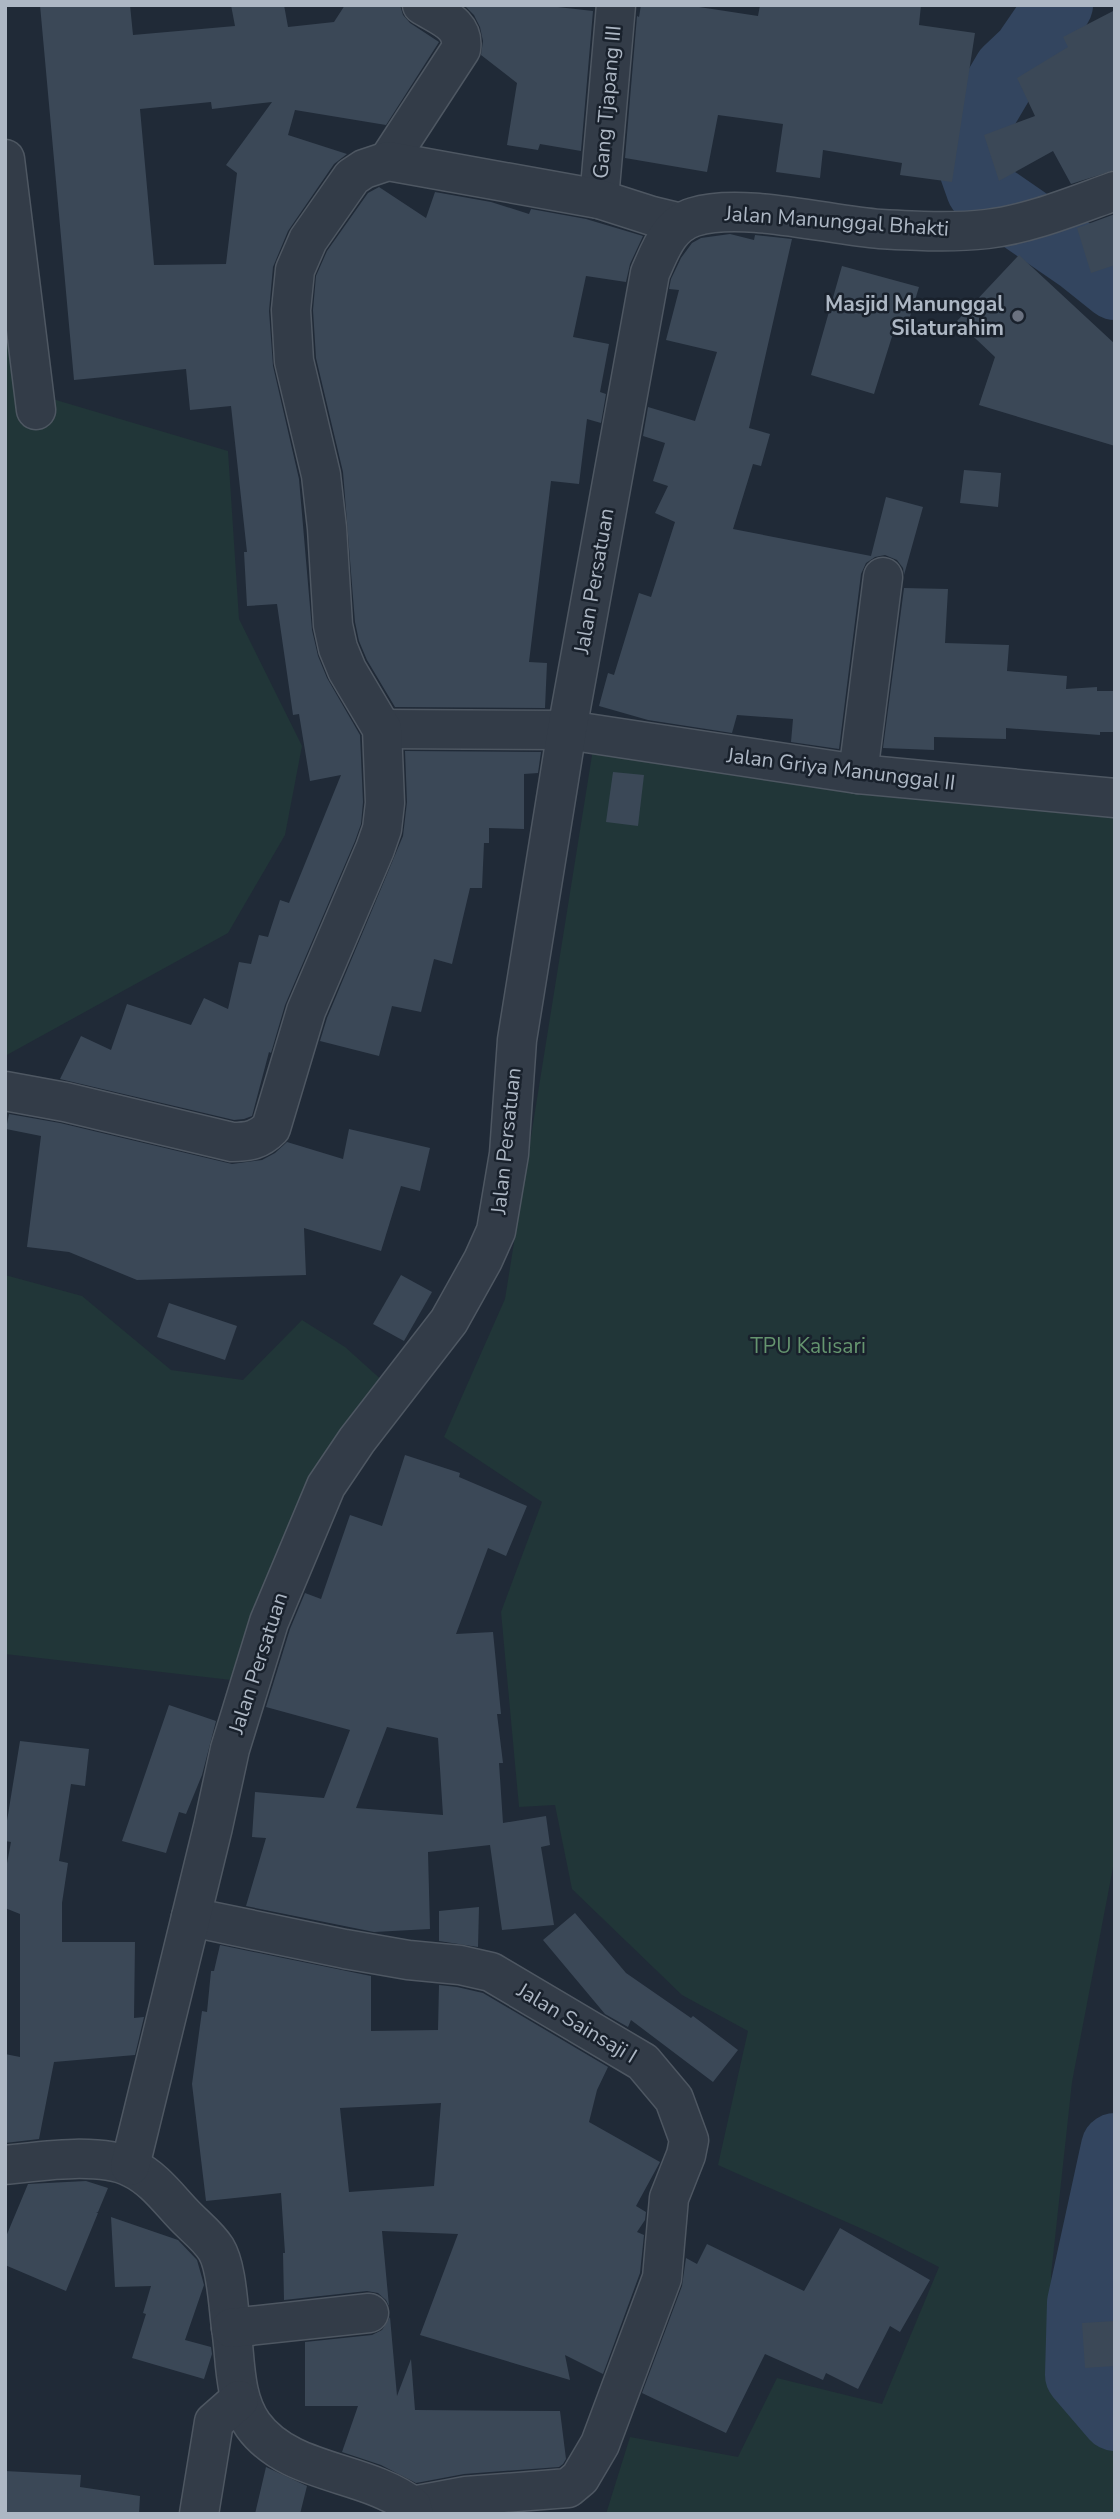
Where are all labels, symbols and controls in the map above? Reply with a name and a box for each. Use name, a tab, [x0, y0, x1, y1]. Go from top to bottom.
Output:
street label: Gang Tjapang III	[586, 24, 628, 180]
street label: Jalan Manunggal Bhakti	[723, 199, 950, 243]
place label: Masjid Manunggal Silaturahim	[825, 290, 1004, 342]
marker: Masjid Manunggal Silaturahim	[1010, 308, 1026, 324]
street label: Jalan Persatuan	[567, 506, 621, 657]
street label: Jalan Griya Manunggal II	[724, 741, 957, 797]
street label: Jalan Persatuan	[484, 1066, 528, 1217]
park label: TPU Kalisari	[750, 1332, 866, 1360]
street label: Jalan Persatuan	[222, 1589, 294, 1738]
street label: Jalan Sainsaji I	[511, 1976, 642, 2070]

